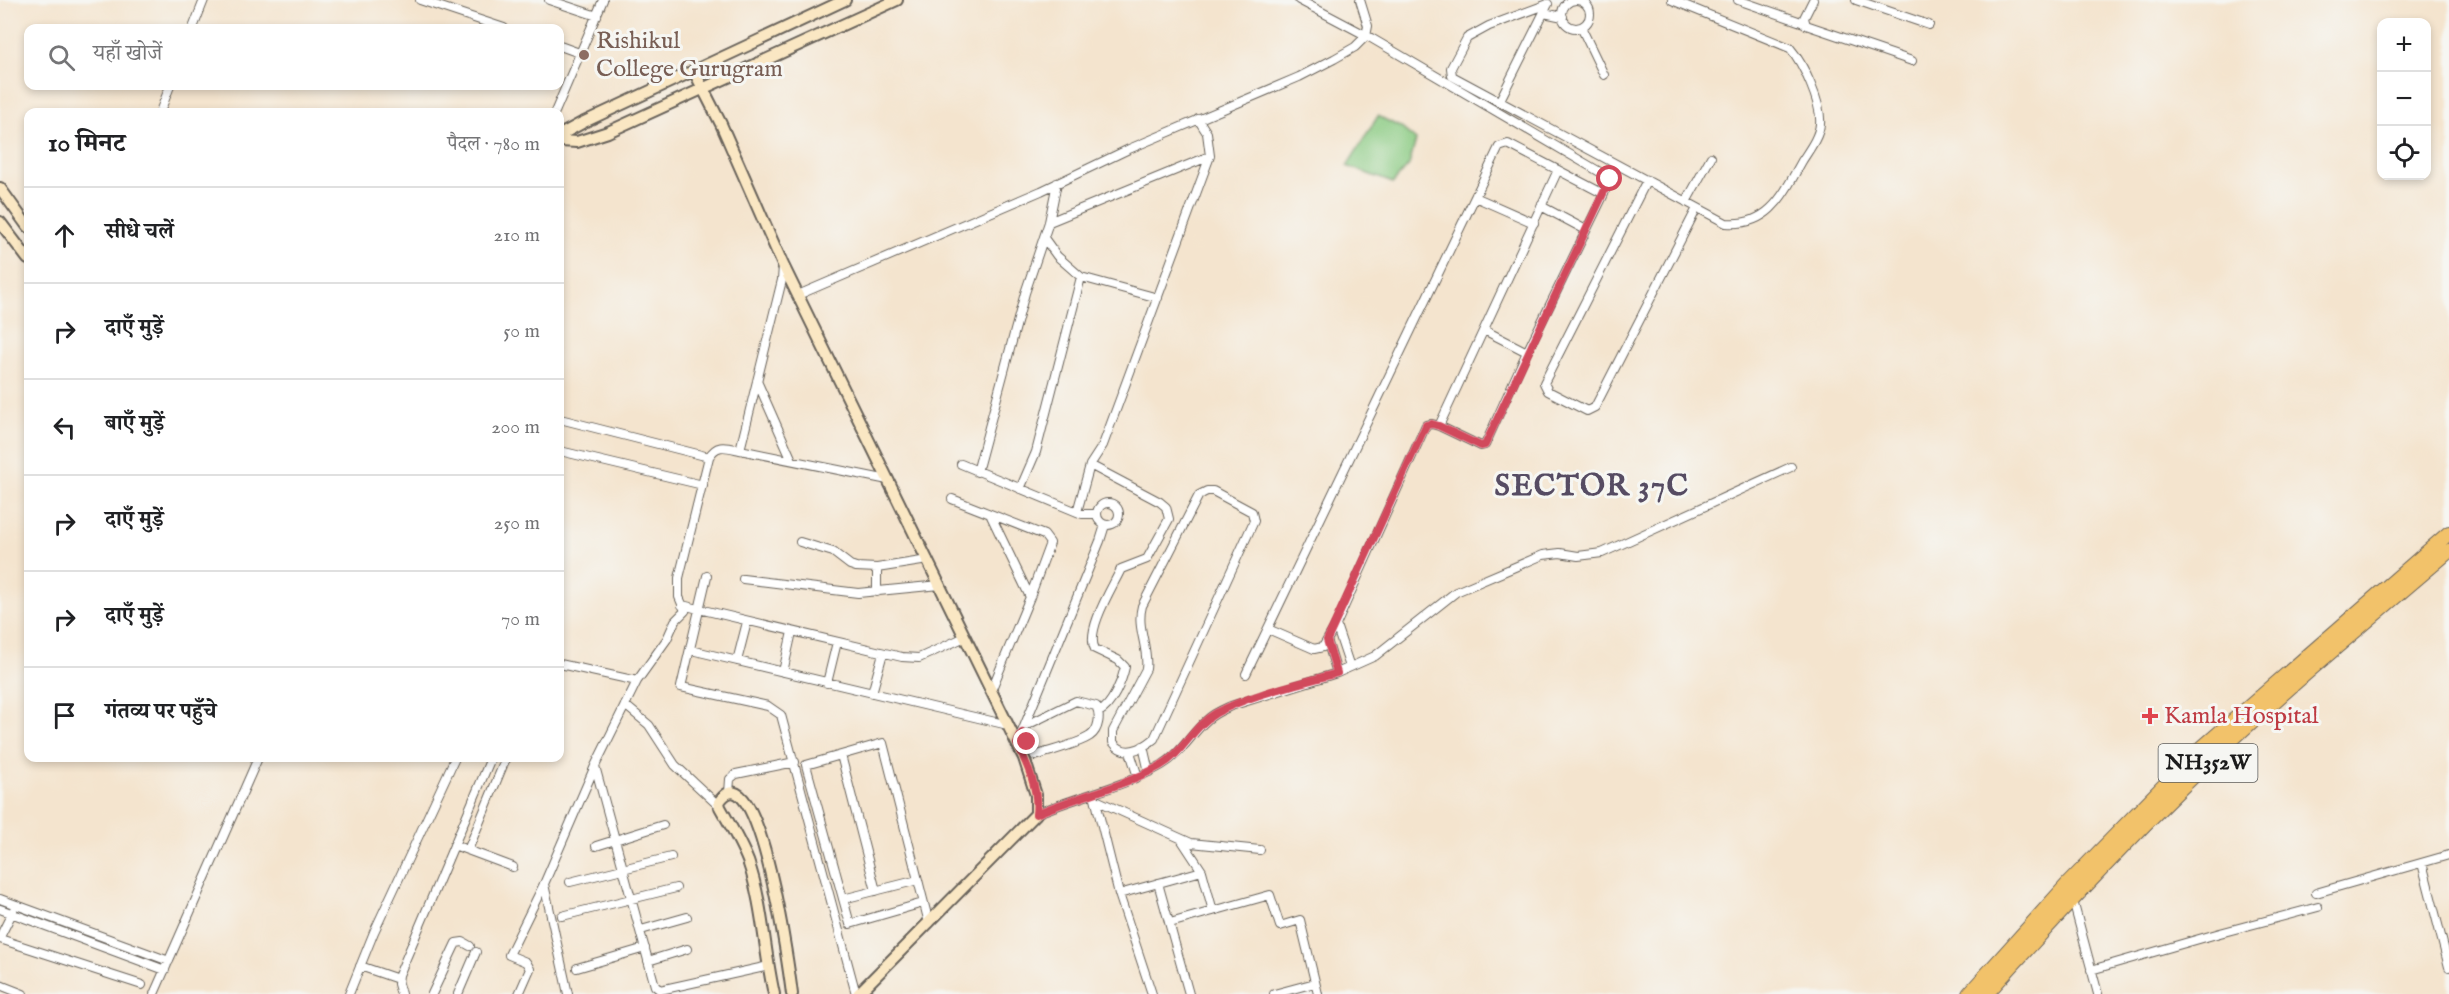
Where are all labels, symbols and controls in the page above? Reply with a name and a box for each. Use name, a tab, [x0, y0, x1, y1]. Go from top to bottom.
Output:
map controls	[2377, 18, 2431, 180]
button: +	[2377, 18, 2431, 72]
search box	[24, 24, 564, 90]
place label: Rishikul College Gurugram	[596, 26, 783, 85]
text: यहाँ खोजें	[93, 40, 162, 68]
icon: search	[45, 41, 78, 74]
marker: Rishikul College Gurugram	[577, 48, 591, 62]
button: −	[2377, 72, 2431, 126]
button: locate	[2377, 126, 2431, 180]
text: 10 मिनट	[48, 127, 125, 160]
text: पैदल · 780 m	[447, 132, 540, 157]
route start	[1596, 165, 1622, 191]
text: सीधे चलें	[105, 218, 174, 246]
icon: ahead	[48, 219, 81, 252]
text: 210 m	[494, 223, 540, 248]
text: दाएँ मुड़ें	[105, 314, 164, 342]
icon: right	[48, 315, 81, 348]
text: 50 m	[503, 319, 540, 344]
text: बाएँ मुड़ें	[105, 410, 164, 438]
icon: left	[48, 411, 81, 444]
text: 200 m	[491, 415, 540, 440]
district label: SECTOR 37C	[1495, 468, 1689, 506]
text: दाएँ मुड़ें	[105, 506, 164, 534]
icon: right	[48, 507, 81, 540]
text: 250 m	[494, 511, 540, 536]
text: दाएँ मुड़ें	[105, 602, 164, 630]
icon: right	[48, 603, 81, 636]
text: 70 m	[501, 607, 540, 632]
text: गंतव्य पर पहुँचे	[105, 698, 216, 726]
icon: arrive	[48, 699, 81, 732]
place label: Kamla Hospital	[2164, 701, 2319, 732]
marker: Kamla Hospital	[2141, 707, 2159, 725]
route end	[1013, 728, 1039, 754]
road number: NH352W	[2158, 744, 2258, 782]

